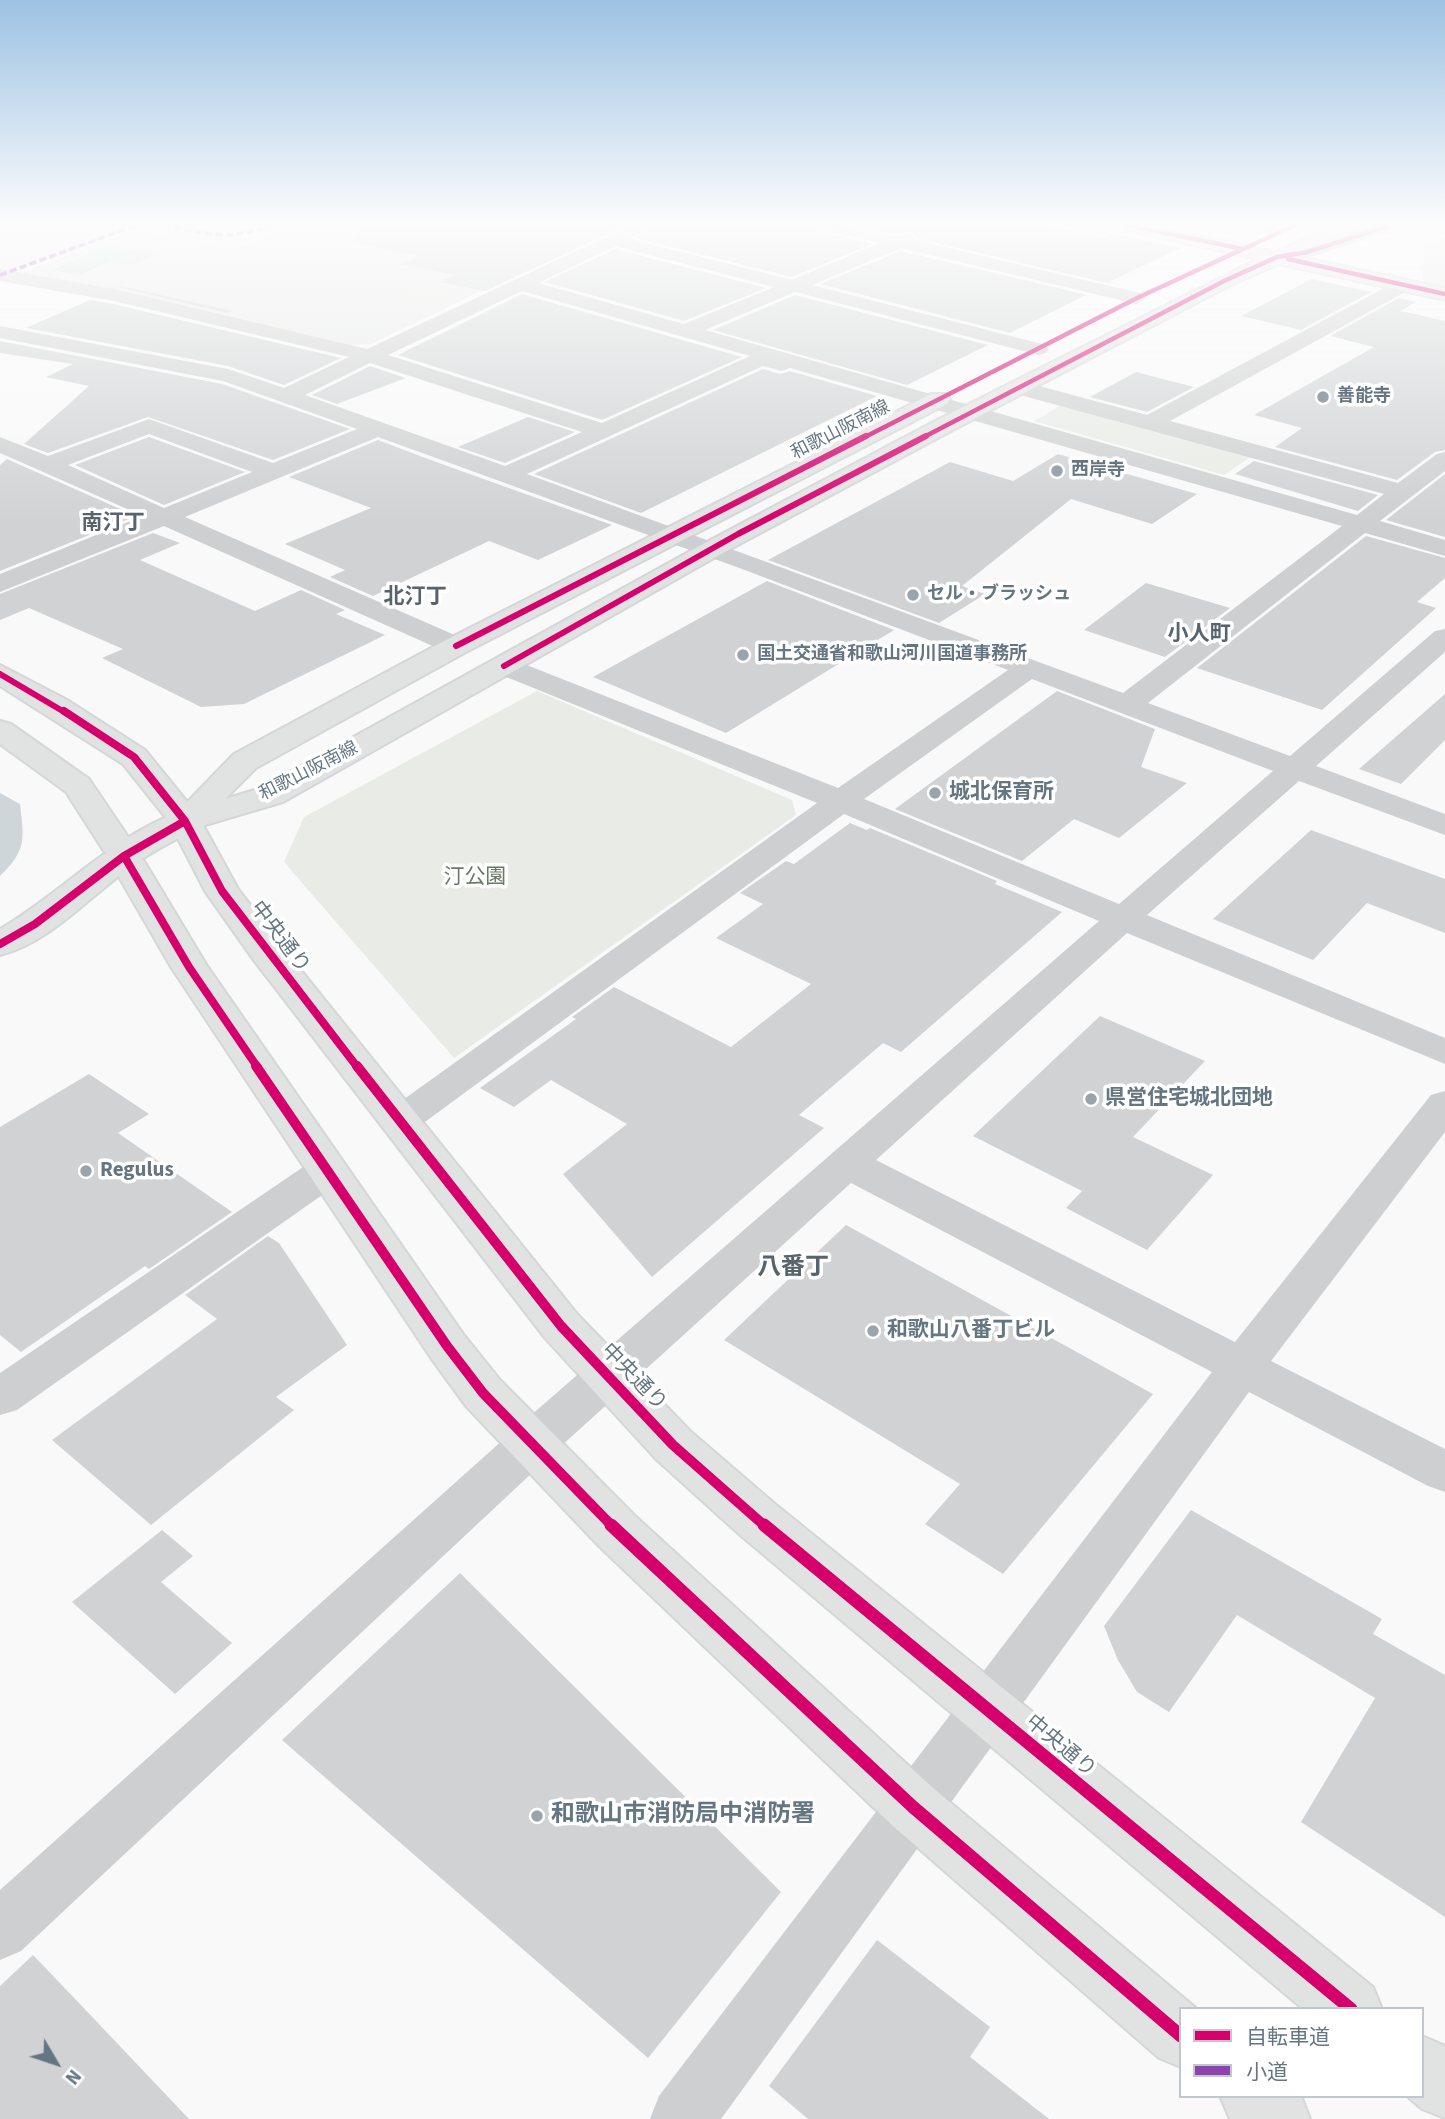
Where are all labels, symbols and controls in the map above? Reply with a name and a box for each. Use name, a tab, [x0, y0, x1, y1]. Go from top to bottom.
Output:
place label: 善能寺	[1337, 386, 1391, 408]
marker: 善能寺	[1315, 389, 1331, 405]
street label: 和歌山阪南線	[788, 397, 894, 465]
place label: 西岸寺	[1071, 460, 1125, 482]
marker: 西岸寺	[1049, 463, 1065, 479]
district label: 南汀丁	[82, 511, 144, 537]
place label: セル・ブラッシュ	[927, 584, 1071, 606]
district label: 北汀丁	[384, 585, 446, 611]
marker: セル・ブラッシュ	[905, 587, 921, 603]
district label: 小人町	[1168, 622, 1230, 648]
place label: 国土交通省和歌山河川国道事務所	[757, 644, 1027, 666]
marker: 国土交通省和歌山河川国道事務所	[735, 647, 751, 663]
street label: 和歌山阪南線	[256, 738, 362, 806]
place label: 城北保育所	[949, 780, 1054, 806]
marker: 城北保育所	[927, 785, 943, 801]
park label: 汀公園	[444, 865, 506, 891]
street label: 中央通り	[244, 897, 314, 979]
place label: 県営住宅城北団地	[1105, 1086, 1273, 1112]
marker: 県営住宅城北団地	[1083, 1091, 1099, 1107]
place label: Regulus	[100, 1158, 174, 1184]
marker: Regulus	[78, 1163, 94, 1179]
district label: 八番丁	[757, 1255, 829, 1283]
place label: 和歌山八番丁ビル	[887, 1318, 1055, 1344]
marker: 和歌山八番丁ビル	[865, 1323, 881, 1339]
street label: 中央通り	[595, 1339, 671, 1417]
street label: 中央通り	[1020, 1710, 1100, 1784]
place label: 和歌山市消防局中消防署	[551, 1802, 815, 1830]
marker: 和歌山市消防局中消防署	[529, 1808, 545, 1824]
legend	[1179, 2007, 1424, 2098]
text: 自転車道	[1246, 2022, 1330, 2052]
north arrow	[21, 2028, 91, 2098]
text: 小道	[1246, 2057, 1288, 2087]
text: N	[58, 2063, 87, 2090]

